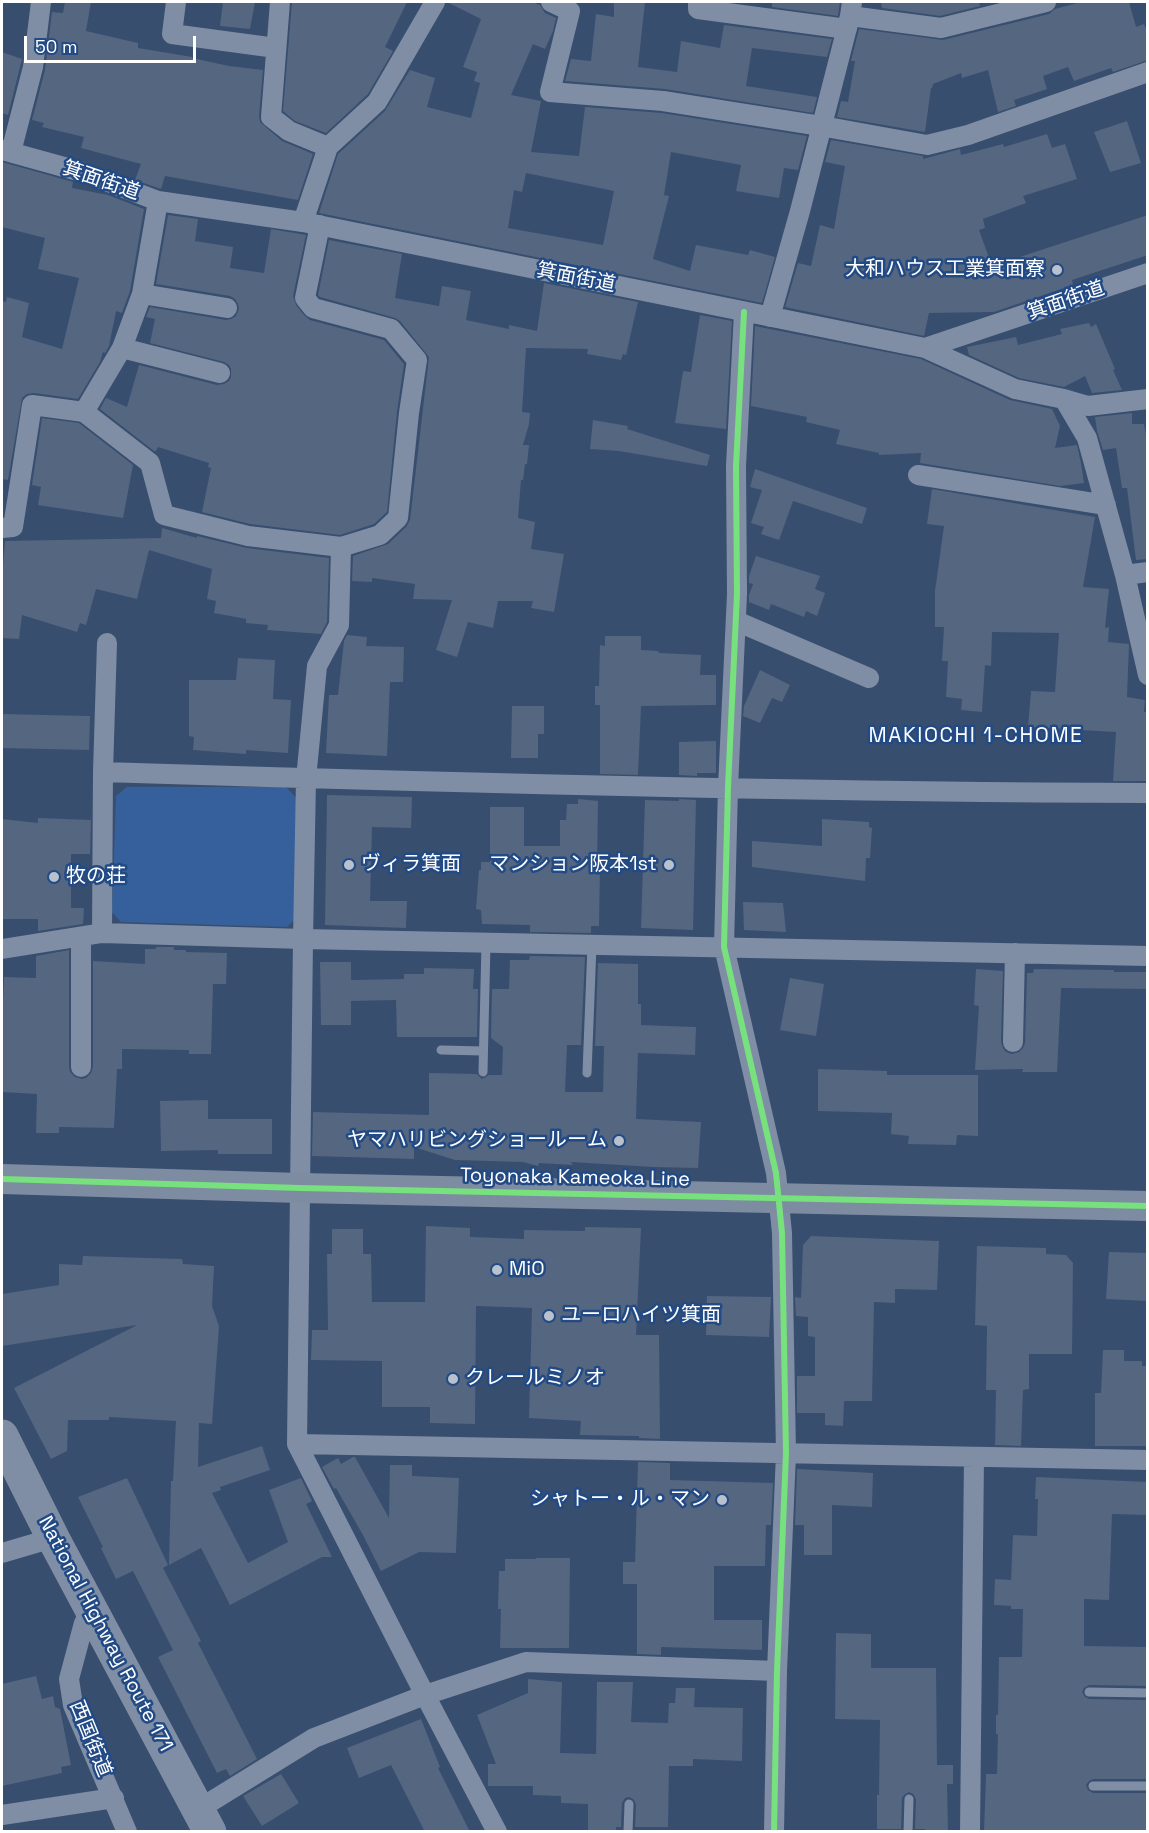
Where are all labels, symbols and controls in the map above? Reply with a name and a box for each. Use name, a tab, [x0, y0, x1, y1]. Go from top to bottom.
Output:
scale bar	[27, 24, 200, 62]
text: 50 m	[35, 35, 77, 58]
street label: 箕面街道	[59, 157, 143, 205]
place label: 大和ハウス工業箕面寮	[845, 258, 1045, 282]
street label: 箕面街道	[534, 259, 618, 297]
marker: 大和ハウス工業箕面寮	[1050, 263, 1064, 277]
street label: 箕面街道	[1024, 277, 1108, 325]
district label: MAKIOCHI 1-CHOME	[869, 723, 1083, 749]
place label: ヴィラ箕面	[361, 853, 461, 877]
place label: マンション阪本1st	[489, 853, 657, 877]
marker: ヴィラ箕面	[342, 858, 356, 872]
marker: マンション阪本1st	[662, 858, 676, 872]
place label: 牧の荘	[66, 865, 126, 889]
marker: 牧の荘	[47, 870, 61, 884]
place label: ヤマハリビングショールーム	[347, 1129, 607, 1153]
marker: ヤマハリビングショールーム	[612, 1134, 626, 1148]
street label: Toyonaka Kameoka Line	[460, 1164, 690, 1192]
place label: MiO	[509, 1258, 545, 1282]
marker: MiO	[490, 1263, 504, 1277]
place label: ユーロハイツ箕面	[561, 1304, 721, 1328]
marker: ユーロハイツ箕面	[542, 1309, 556, 1323]
place label: クレールミノオ	[465, 1367, 605, 1391]
marker: クレールミノオ	[446, 1372, 460, 1386]
place label: シャトー・ル・マン	[530, 1488, 710, 1512]
marker: シャトー・ル・マン	[715, 1493, 729, 1507]
street label: National Highway Route 171	[33, 1512, 177, 1756]
street label: 西国街道	[64, 1697, 116, 1781]

